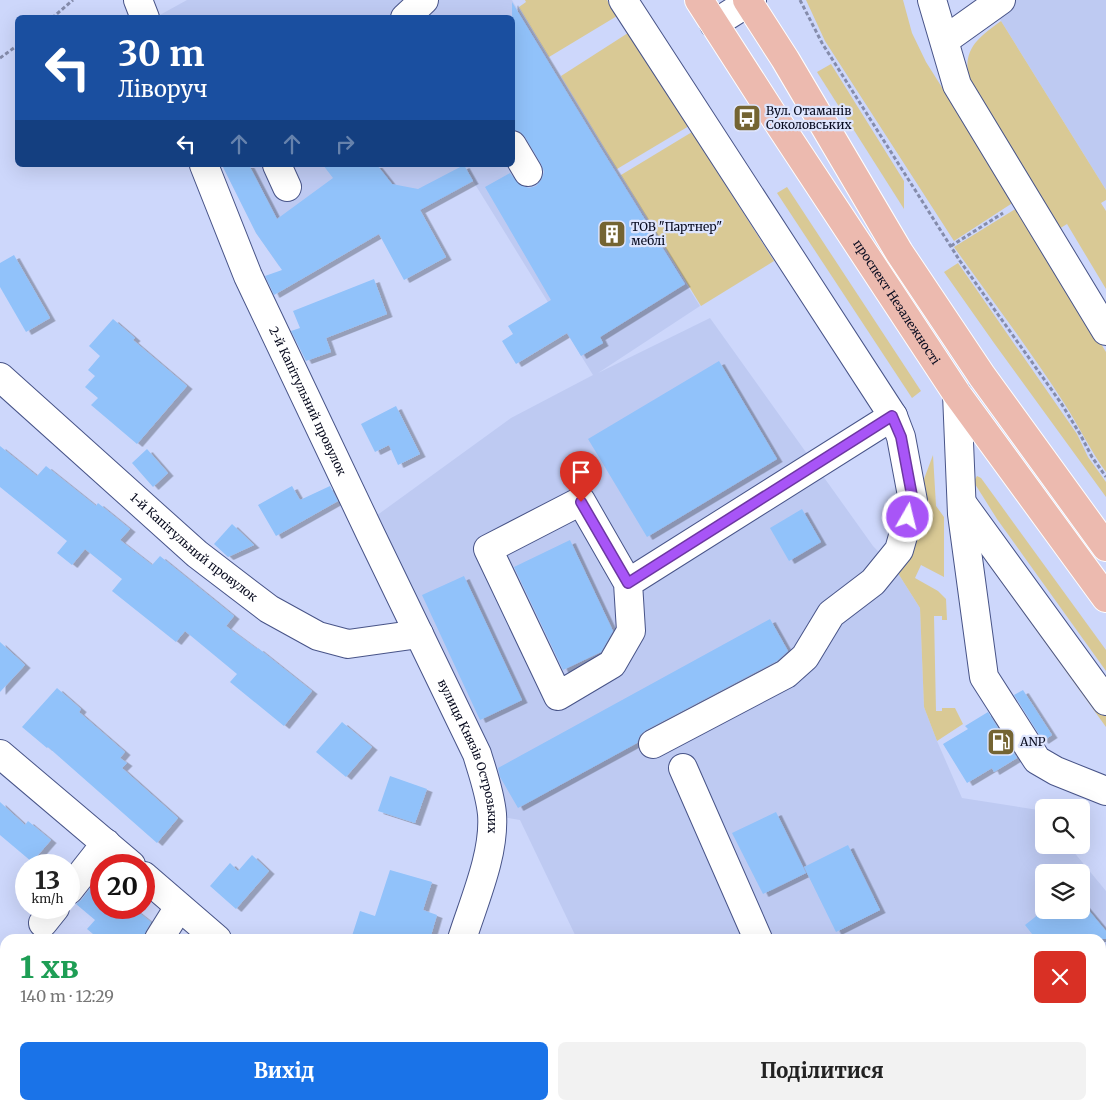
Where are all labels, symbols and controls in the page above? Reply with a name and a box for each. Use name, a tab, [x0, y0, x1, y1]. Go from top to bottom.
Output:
text: 30 m	[118, 32, 204, 76]
icon: left	[35, 35, 100, 100]
text: Ліворуч	[118, 75, 208, 103]
bus stop icon: Вул. Отаманів Соколовських	[732, 103, 762, 133]
place label: Вул. Отаманів Соколовських	[766, 103, 852, 132]
icon: left	[172, 130, 200, 158]
icon: ahead	[225, 130, 253, 158]
icon: ahead	[278, 130, 306, 158]
icon: right	[331, 130, 359, 158]
building icon: ТОВ "Партнер" меблі	[597, 219, 627, 249]
place label: ТОВ "Партнер" меблі	[631, 219, 722, 248]
street label: проспект Незалежності	[850, 237, 944, 367]
street label: 2-й Капітульний провулок	[266, 324, 350, 478]
pin	[560, 451, 602, 502]
icon: arrive	[567, 458, 595, 486]
street label: 1-й Капітульний провулок	[127, 489, 261, 605]
position arrow	[881, 490, 933, 542]
street label: вулиця Князів Острозьких	[435, 677, 500, 835]
fuel station icon: ANP	[986, 727, 1016, 757]
place label: ANP	[1019, 734, 1046, 749]
map controls	[1035, 799, 1090, 919]
button: search	[1035, 799, 1090, 854]
speed limit sign: 20	[90, 854, 155, 919]
text: 13	[35, 864, 60, 896]
button: layers	[1035, 864, 1090, 919]
text: km/h	[32, 891, 63, 906]
text: 1 хв	[20, 948, 79, 986]
button: close	[1034, 951, 1086, 1003]
text: 140 m · 12:29	[20, 986, 114, 1006]
button: Вихід	[20, 1042, 548, 1100]
button: Поділитися	[558, 1042, 1086, 1100]

